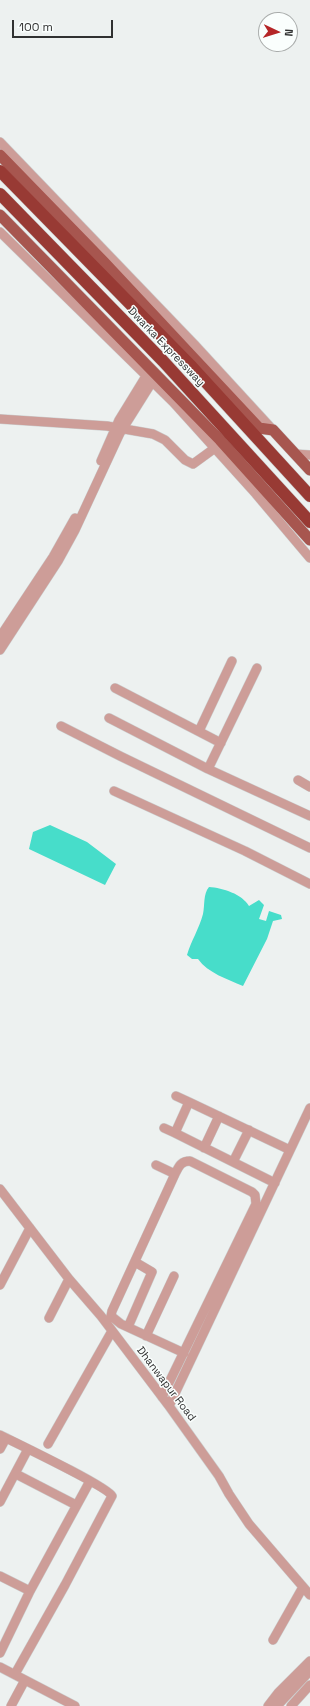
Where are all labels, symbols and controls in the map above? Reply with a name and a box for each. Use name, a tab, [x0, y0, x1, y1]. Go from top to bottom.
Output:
scale bar	[14, 12, 115, 38]
north arrow	[258, 12, 298, 52]
text: 100 m	[19, 19, 53, 35]
text: N	[282, 29, 296, 37]
street label: Dwarka Expressway	[125, 305, 207, 389]
street label: Dhanwapur Road	[134, 1344, 198, 1424]

